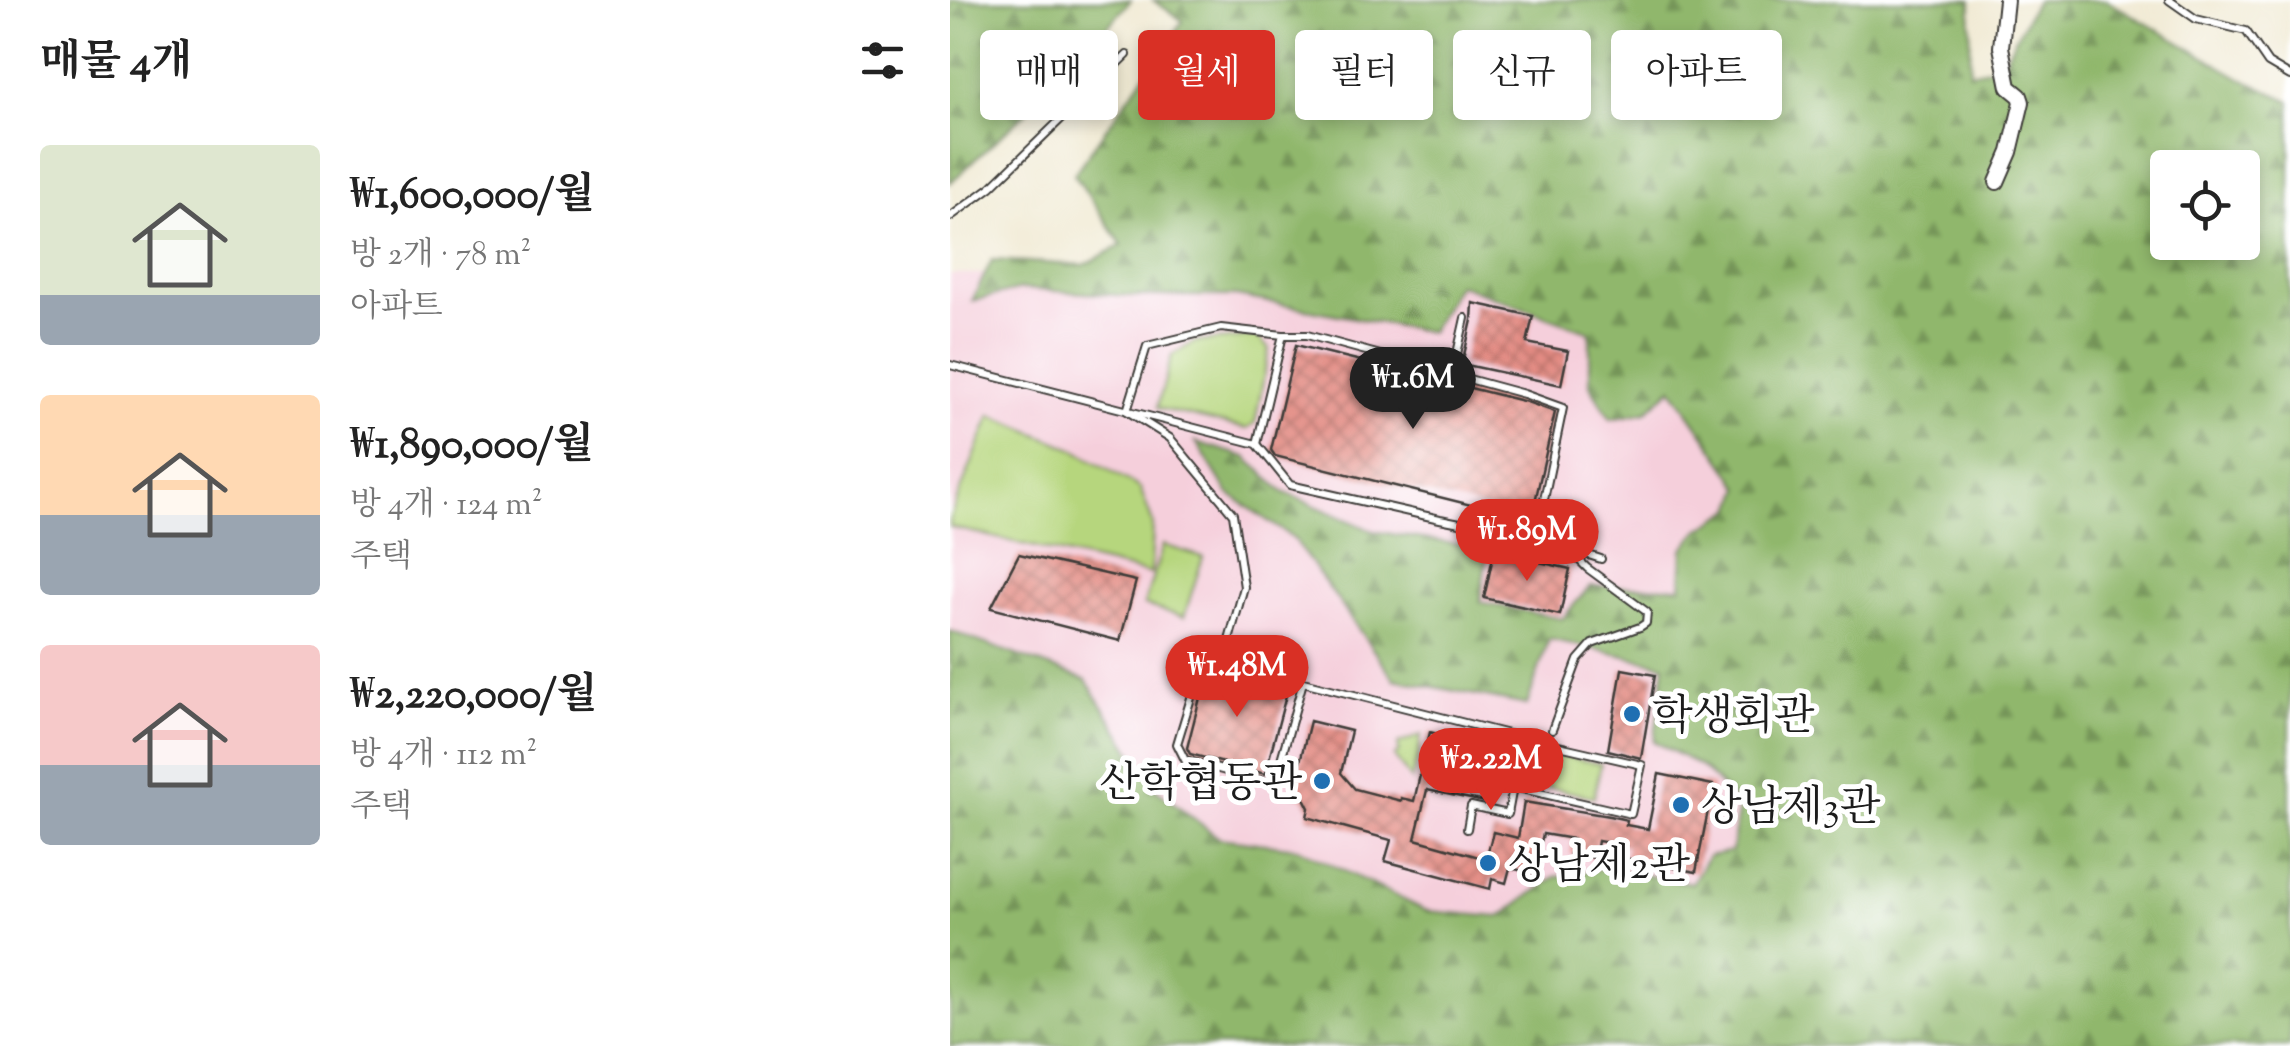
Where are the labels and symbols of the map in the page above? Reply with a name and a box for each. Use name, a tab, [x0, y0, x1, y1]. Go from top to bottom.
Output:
pin: ₩1.6M	[1343, 347, 1483, 432]
pin: ₩1.89M	[1446, 499, 1608, 584]
pin: ₩1.48M	[1156, 635, 1318, 720]
place label: 학생회관	[1652, 689, 1815, 749]
marker: 학생회관	[1621, 703, 1643, 725]
pin: ₩2.22M	[1410, 728, 1572, 813]
place label: 산학협동관	[1099, 756, 1302, 816]
marker: 산학협동관	[1311, 770, 1333, 792]
place label: 상남제3관	[1701, 780, 1881, 840]
marker: 상남제3관	[1670, 794, 1692, 816]
place label: 상남제2관	[1508, 838, 1690, 898]
marker: 상남제2관	[1477, 852, 1499, 874]

